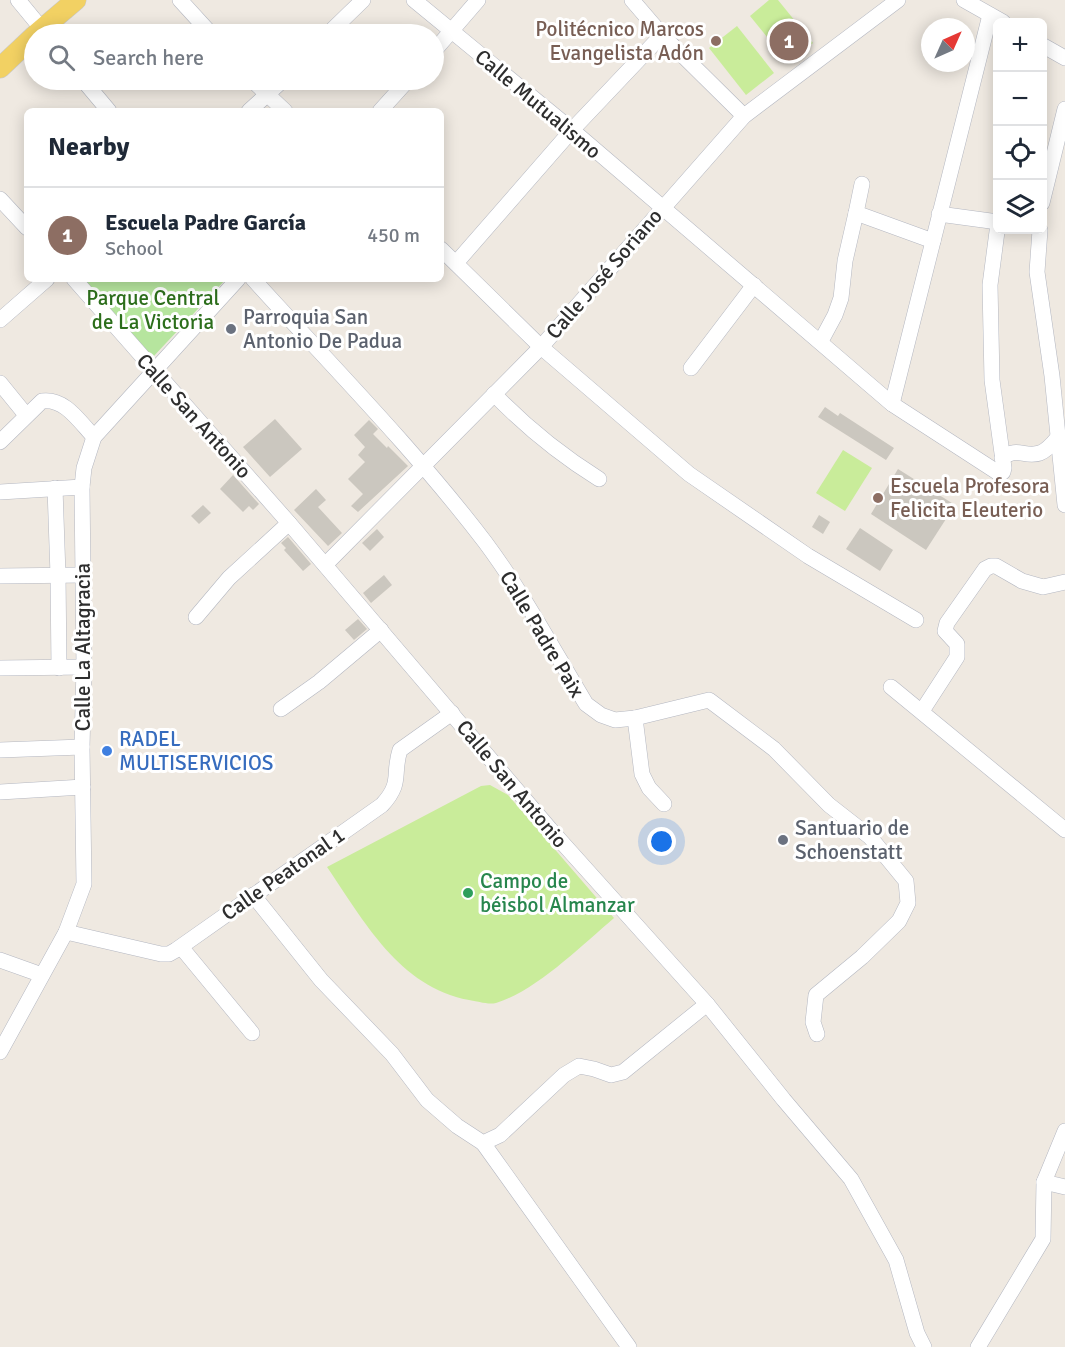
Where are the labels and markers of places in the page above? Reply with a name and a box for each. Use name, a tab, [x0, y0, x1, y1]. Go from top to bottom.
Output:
place label: Politécnico Marcos Evangelista Adón	[535, 16, 704, 66]
pin: 1	[770, 18, 808, 63]
marker: Politécnico Marcos Evangelista Adón	[709, 34, 723, 48]
place label: Parroquia San Antonio De Padua	[243, 304, 402, 354]
marker: Parroquia San Antonio De Padua	[224, 322, 238, 336]
place label: Escuela Profesora Felicita Eleuterio	[890, 473, 1050, 523]
marker: Escuela Profesora Felicita Eleuterio	[871, 491, 885, 505]
place label: RADEL MULTISERVICIOS	[119, 726, 273, 776]
marker: RADEL MULTISERVICIOS	[100, 744, 114, 758]
place label: Santuario de Schoenstatt	[795, 815, 909, 865]
marker: Santuario de Schoenstatt	[776, 833, 790, 847]
place label: Campo de béisbol Almanzar	[480, 868, 635, 918]
marker: Campo de béisbol Almanzar	[461, 886, 475, 900]

